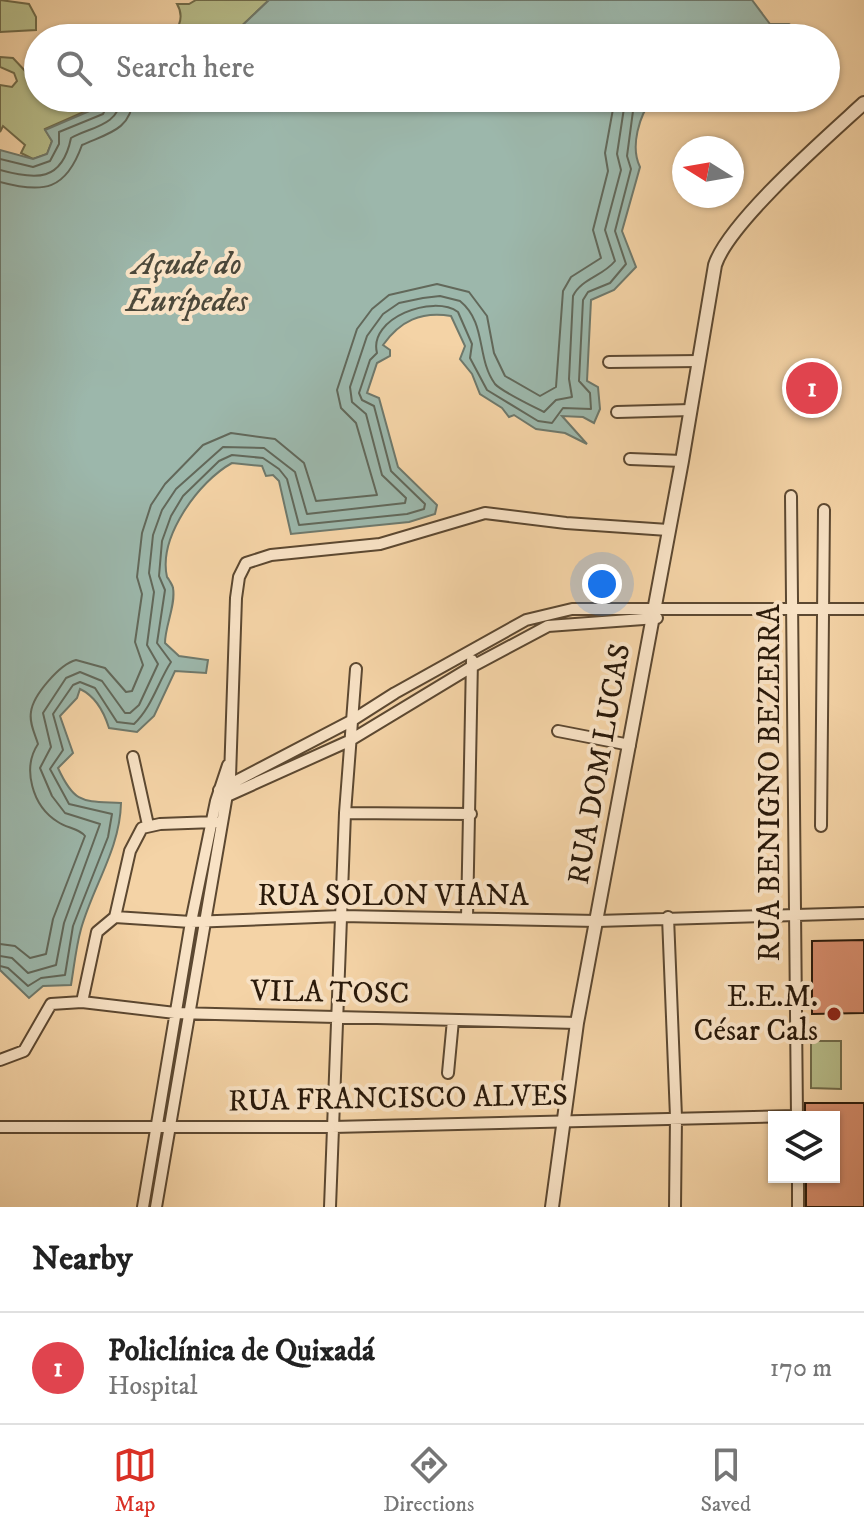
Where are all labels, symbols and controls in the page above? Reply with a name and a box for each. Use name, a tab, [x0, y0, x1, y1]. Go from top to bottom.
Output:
search box	[24, 24, 840, 112]
icon: search	[52, 46, 96, 90]
text: Search here	[116, 50, 255, 87]
north arrow	[672, 136, 744, 208]
water label: Açude do Eurípedes	[124, 245, 249, 322]
pin: 1	[786, 358, 838, 418]
your location	[582, 564, 622, 604]
street label: RUA BENIGNO BEZERRA	[752, 604, 789, 962]
street label: RUA DOM LUCAS	[561, 641, 639, 887]
street label: RUA SOLON VIANA	[257, 878, 529, 915]
street label: VILA TOSC	[249, 973, 410, 1013]
place label: E.E.M. César Cals	[694, 979, 818, 1050]
marker: E.E.M. César Cals	[825, 1005, 843, 1023]
street label: RUA FRANCISCO ALVES	[228, 1078, 568, 1120]
map controls	[768, 1111, 840, 1183]
button: layers	[768, 1111, 840, 1183]
text: Nearby	[32, 1238, 133, 1280]
text: Policlínica de Quixadá	[108, 1333, 375, 1370]
text: 1	[53, 1352, 63, 1385]
text: 170 m	[770, 1352, 832, 1385]
text: Hospital	[108, 1370, 198, 1403]
tab: Map	[113, 1443, 157, 1518]
tab: Directions	[383, 1443, 474, 1518]
tab: Saved	[700, 1443, 751, 1518]

